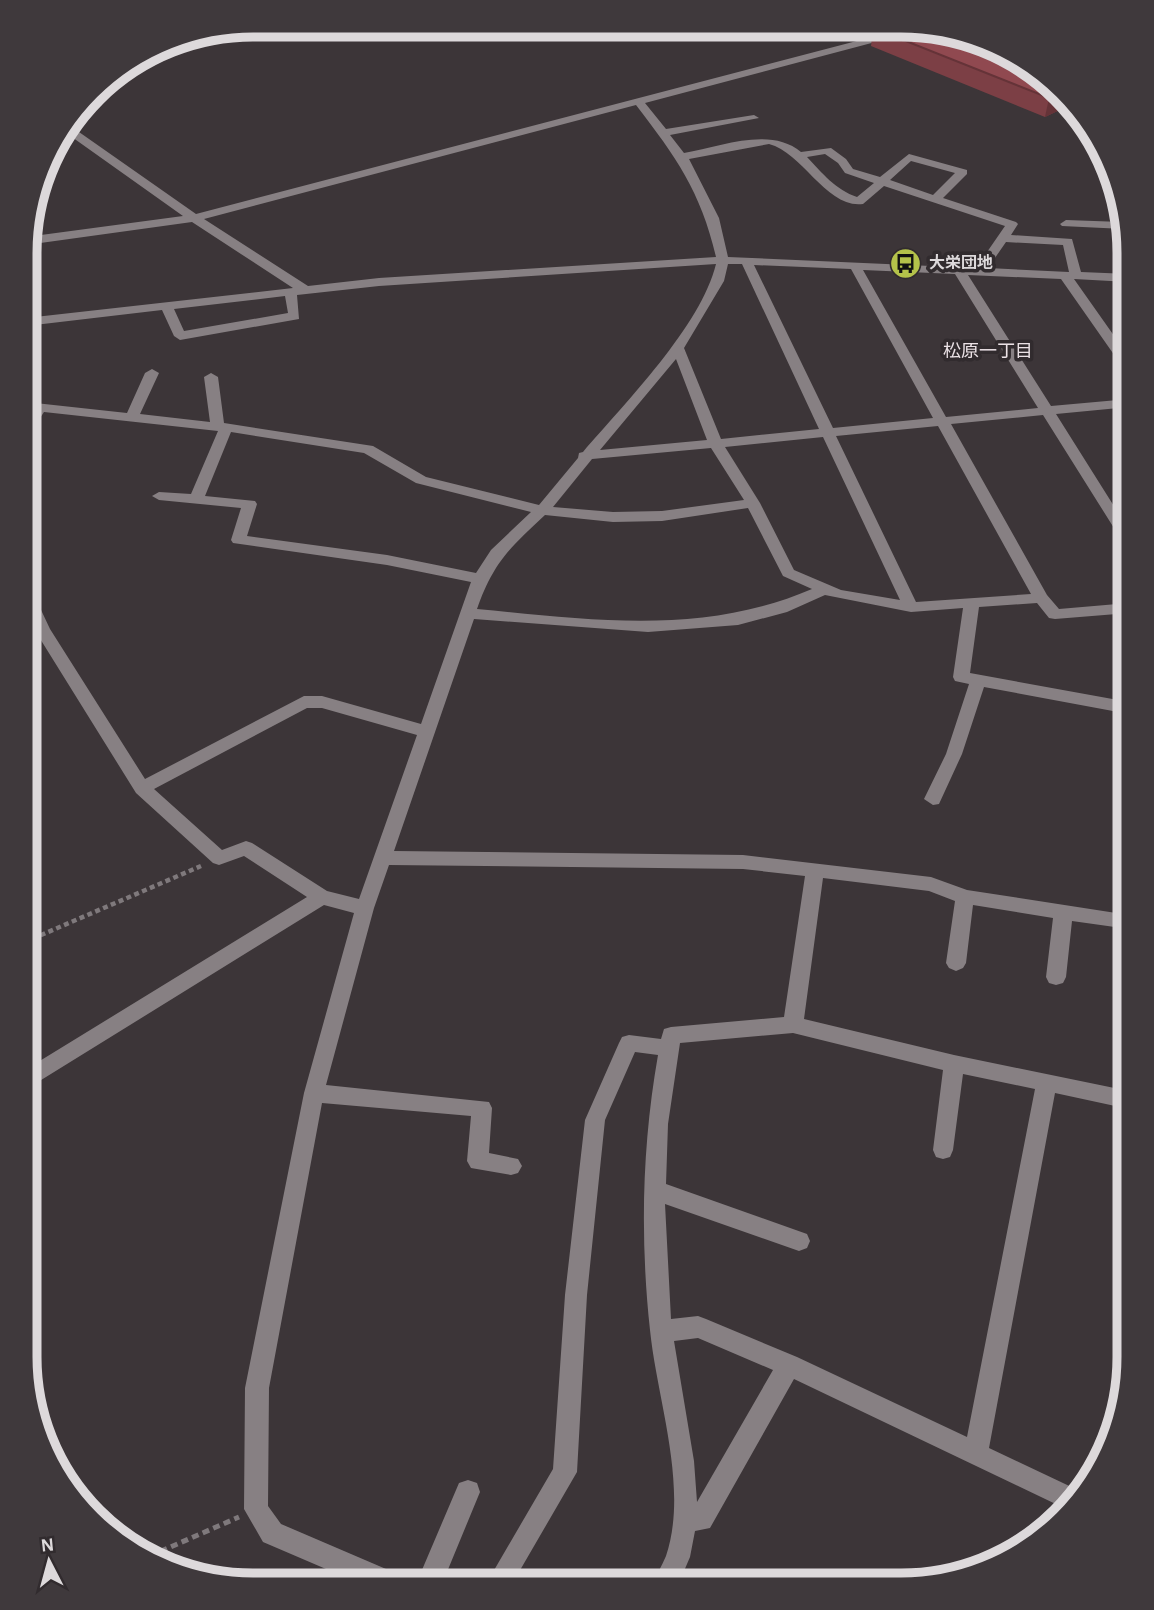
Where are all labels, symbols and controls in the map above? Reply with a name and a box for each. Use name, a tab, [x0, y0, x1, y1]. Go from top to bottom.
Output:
bus stop icon: 大栄団地	[889, 246, 923, 280]
place label: 大栄団地	[929, 254, 993, 271]
district label: 松原一丁目	[943, 342, 1033, 361]
north arrow	[14, 1526, 84, 1596]
text: N	[40, 1535, 55, 1556]

